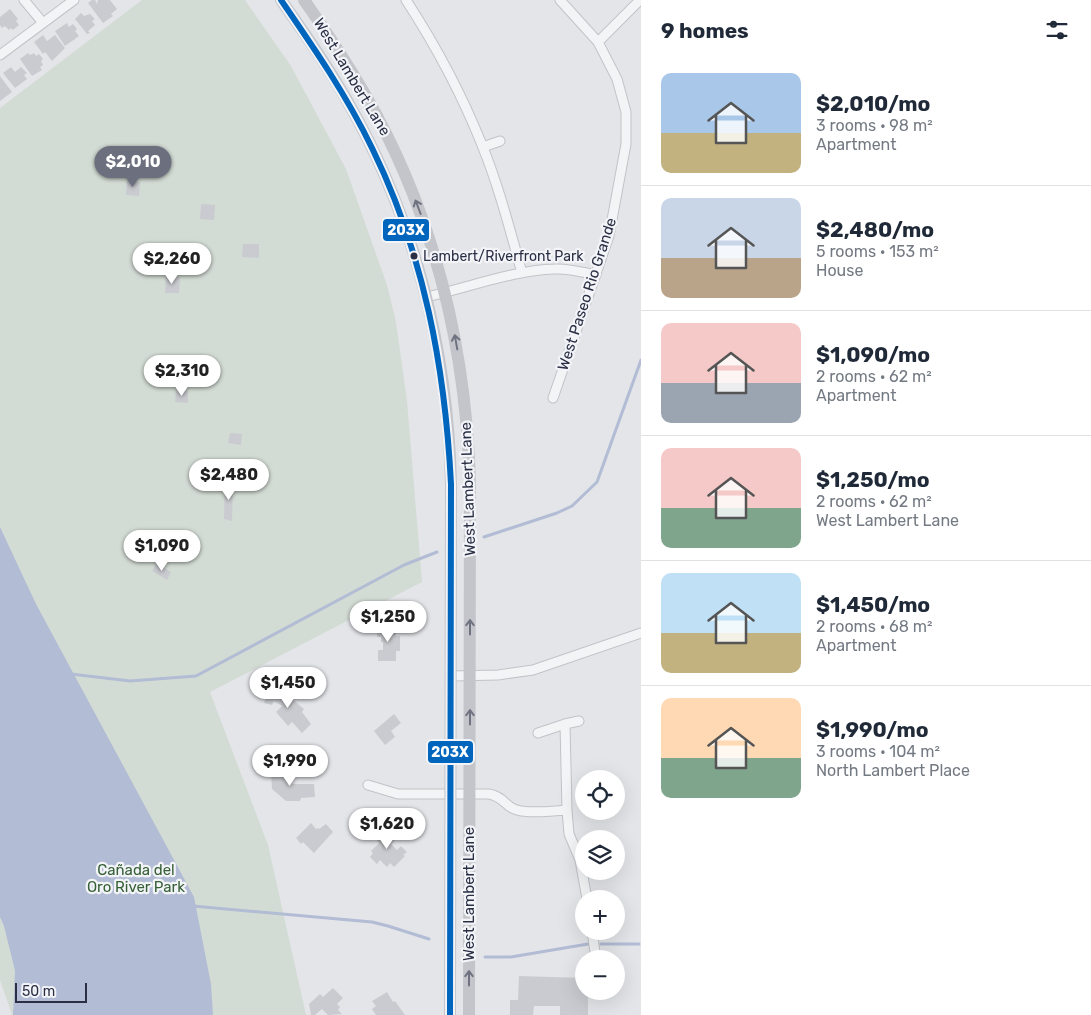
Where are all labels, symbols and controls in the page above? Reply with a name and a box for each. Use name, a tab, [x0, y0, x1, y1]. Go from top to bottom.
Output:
street label: West Lambert Lane	[310, 15, 394, 139]
icon: filters	[1043, 16, 1071, 44]
text: 9 homes	[661, 18, 749, 43]
text: $2,010/mo	[816, 91, 930, 116]
icon: home	[701, 93, 761, 153]
text: 3 rooms · 98 m²	[816, 116, 933, 135]
text: Apartment	[816, 135, 896, 154]
pin: $2,010	[92, 146, 174, 188]
text: $2,010	[105, 152, 161, 171]
one-way arrow	[413, 199, 422, 215]
street label: West Paseo Rio Grande	[554, 215, 620, 373]
text: $2,480/mo	[816, 217, 934, 242]
line badge: 203X	[382, 218, 430, 242]
icon: home	[701, 218, 761, 278]
text: 203X	[387, 222, 425, 239]
pin: $2,260	[131, 242, 213, 285]
text: 5 rooms · 153 m²	[816, 242, 939, 261]
place label: Lambert/Riverfront Park	[423, 248, 584, 265]
text: $2,260	[143, 249, 201, 268]
marker: Lambert/Riverfront Park	[409, 251, 419, 261]
text: House	[816, 261, 863, 280]
one-way arrow	[451, 335, 460, 351]
text: $1,090/mo	[816, 342, 930, 367]
icon: home	[701, 343, 761, 403]
pin: $2,310	[141, 354, 223, 397]
text: $2,310	[155, 361, 209, 380]
text: 2 rooms · 62 m²	[816, 367, 932, 386]
text: Apartment	[816, 386, 896, 405]
street label: West Lambert Lane	[457, 422, 479, 556]
pin: $2,480	[188, 458, 270, 501]
text: $2,480	[200, 465, 258, 484]
text: $1,250/mo	[816, 467, 930, 492]
icon: home	[701, 468, 761, 528]
text: 2 rooms · 62 m²	[816, 492, 932, 511]
text: West Lambert Lane	[816, 511, 959, 530]
pin: $1,090	[121, 530, 203, 572]
text: $1,090	[135, 536, 190, 555]
text: $1,450/mo	[816, 592, 930, 617]
icon: home	[701, 593, 761, 653]
pin: $1,250	[347, 600, 429, 643]
text: $1,250	[361, 607, 415, 626]
text: 2 rooms · 68 m²	[816, 617, 933, 636]
one-way arrow	[465, 619, 475, 636]
text: Apartment	[816, 636, 896, 655]
pin: $1,450	[247, 666, 329, 709]
text: $1,450	[260, 673, 316, 692]
one-way arrow	[465, 709, 475, 726]
text: $1,990/mo	[816, 717, 929, 742]
icon: home	[701, 718, 761, 778]
line badge: 203X	[427, 740, 474, 764]
text: 3 rooms · 104 m²	[816, 742, 940, 761]
pin: $1,990	[249, 744, 331, 787]
text: 203X	[431, 744, 469, 761]
text: $1,990	[263, 751, 317, 770]
text: North Lambert Place	[816, 761, 970, 780]
map controls	[575, 770, 625, 1000]
button: locate	[575, 770, 625, 820]
pin: $1,620	[346, 808, 428, 850]
text: $1,620	[360, 814, 414, 833]
street label: West Lambert Lane	[460, 827, 478, 961]
button: layers	[575, 830, 625, 880]
park label: Cañada del Oro River Park	[87, 861, 185, 896]
button: +	[575, 890, 625, 940]
button: −	[575, 950, 625, 1000]
one-way arrow	[464, 970, 474, 986]
scale bar	[15, 980, 88, 1003]
text: 50 m	[22, 983, 55, 1000]

